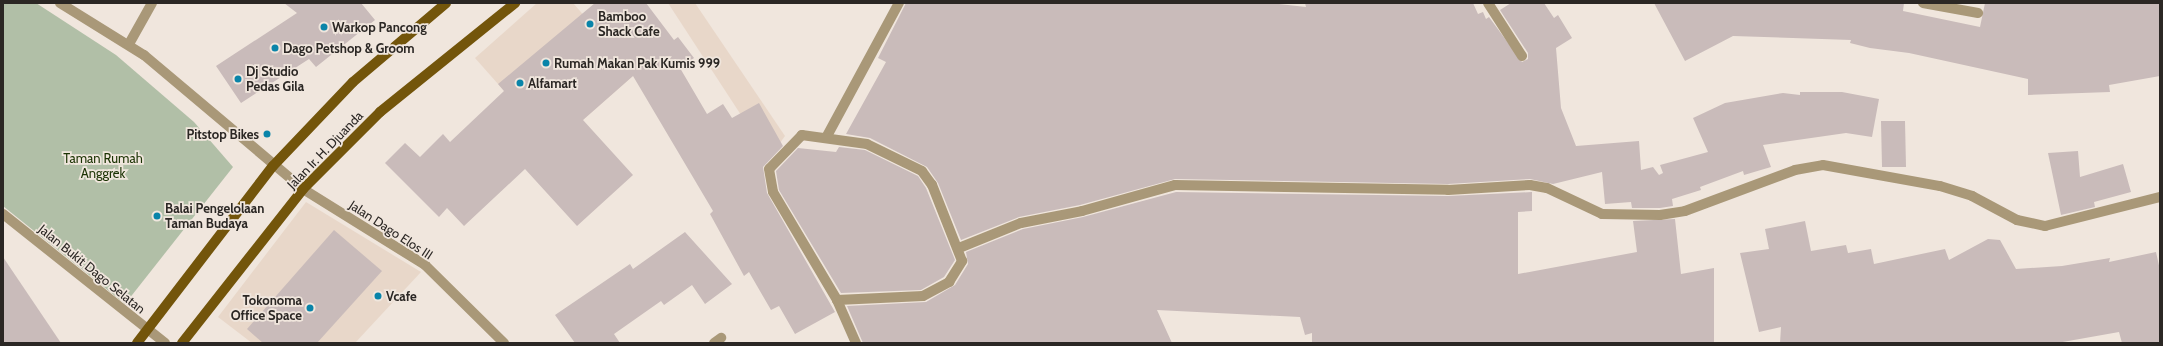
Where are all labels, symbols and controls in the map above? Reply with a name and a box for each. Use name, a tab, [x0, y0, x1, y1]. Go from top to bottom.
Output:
place label: Bamboo Shack Cafe	[598, 9, 660, 40]
place label: Warkop Pancong	[332, 19, 427, 35]
marker: Bamboo Shack Cafe	[585, 19, 595, 29]
marker: Warkop Pancong	[319, 22, 329, 32]
place label: Dago Petshop & Groom	[283, 40, 415, 56]
marker: Dago Petshop & Groom	[270, 43, 280, 53]
place label: Rumah Makan Pak Kumis 999	[554, 55, 720, 71]
marker: Rumah Makan Pak Kumis 999	[541, 58, 551, 68]
place label: Dj Studio Pedas Gila	[246, 64, 304, 95]
marker: Dj Studio Pedas Gila	[233, 74, 243, 84]
place label: Alfamart	[528, 75, 577, 91]
marker: Alfamart	[515, 78, 525, 88]
street label: Jalan Ir. H. Djuanda	[284, 108, 366, 192]
place label: Pitstop Bikes	[187, 126, 259, 142]
marker: Pitstop Bikes	[262, 129, 272, 139]
park label: Taman Rumah Anggrek	[63, 151, 143, 182]
street label: Jalan Dago Elos III	[346, 197, 436, 263]
place label: Balai Pengelolaan Taman Budaya	[165, 201, 264, 232]
marker: Balai Pengelolaan Taman Budaya	[152, 211, 162, 221]
street label: Jalan Bukit Dago Selatan	[36, 221, 148, 317]
place label: Vcafe	[386, 288, 417, 304]
marker: Vcafe	[373, 291, 383, 301]
place label: Tokonoma Office Space	[231, 293, 302, 324]
marker: Tokonoma Office Space	[305, 303, 315, 313]

